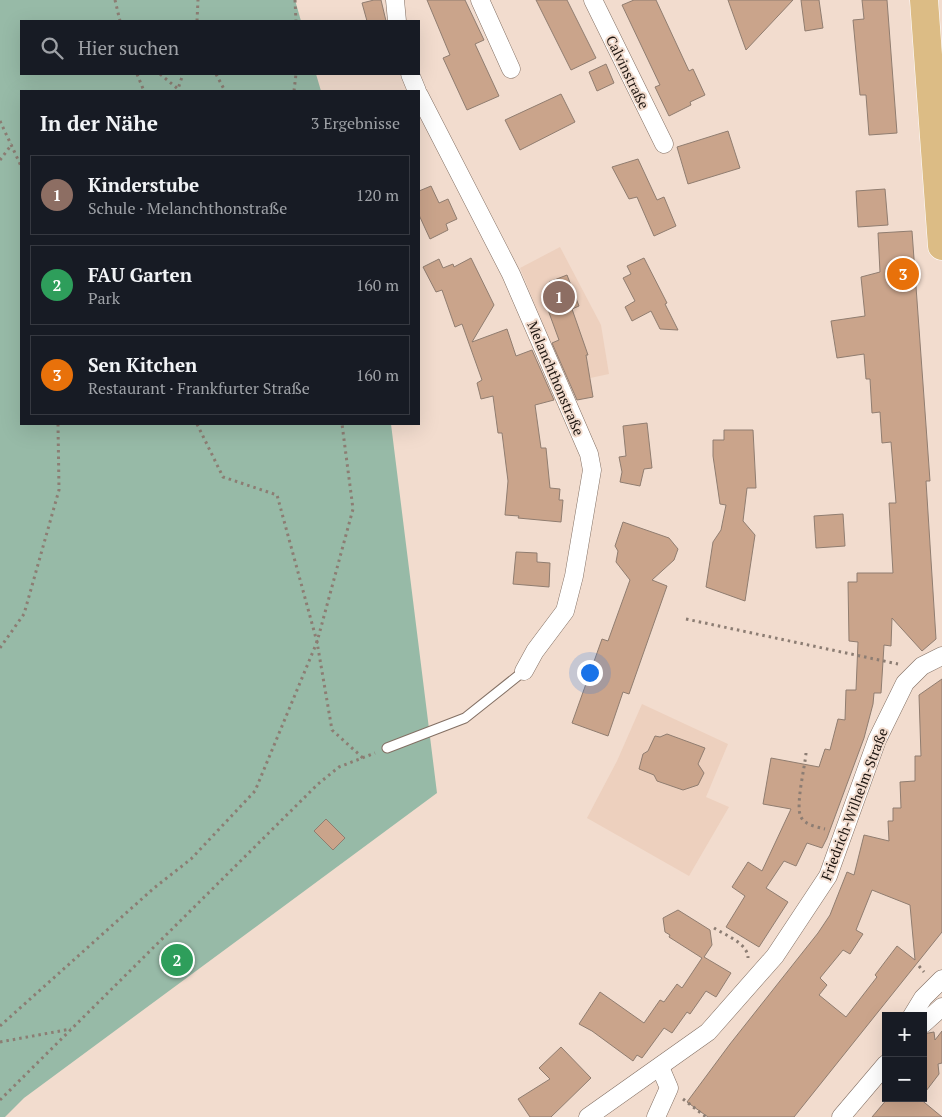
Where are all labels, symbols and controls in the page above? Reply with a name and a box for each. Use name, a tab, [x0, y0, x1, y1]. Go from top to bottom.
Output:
search box	[20, 20, 420, 75]
street label: Calvinstraße	[602, 32, 654, 112]
icon: search	[38, 34, 66, 62]
text: Hier suchen	[78, 35, 179, 60]
text: In der Nähe	[40, 109, 158, 137]
text: 3 Ergebnisse	[311, 112, 400, 134]
text: Kinderstube	[88, 172, 199, 197]
text: 1	[52, 184, 62, 206]
text: 120 m	[356, 184, 399, 206]
text: Schule · Melanchthonstraße	[88, 197, 287, 219]
pin: 3	[887, 255, 919, 293]
text: FAU Garten	[88, 262, 192, 287]
text: 2	[52, 274, 62, 296]
text: 160 m	[356, 274, 399, 296]
pin: 1	[543, 278, 575, 316]
text: Park	[88, 287, 120, 309]
street label: Melanchthonstraße	[523, 318, 589, 438]
text: Sen Kitchen	[88, 352, 197, 377]
text: 3	[52, 364, 62, 386]
text: 160 m	[356, 364, 399, 386]
text: Restaurant · Frankfurter Straße	[88, 377, 310, 399]
your location	[577, 660, 603, 686]
street label: Friedrich-Wilhelm-Straße	[816, 725, 892, 883]
pin: 2	[161, 941, 193, 979]
map controls	[882, 1012, 927, 1102]
button: +	[882, 1012, 927, 1057]
button: −	[882, 1057, 927, 1102]

